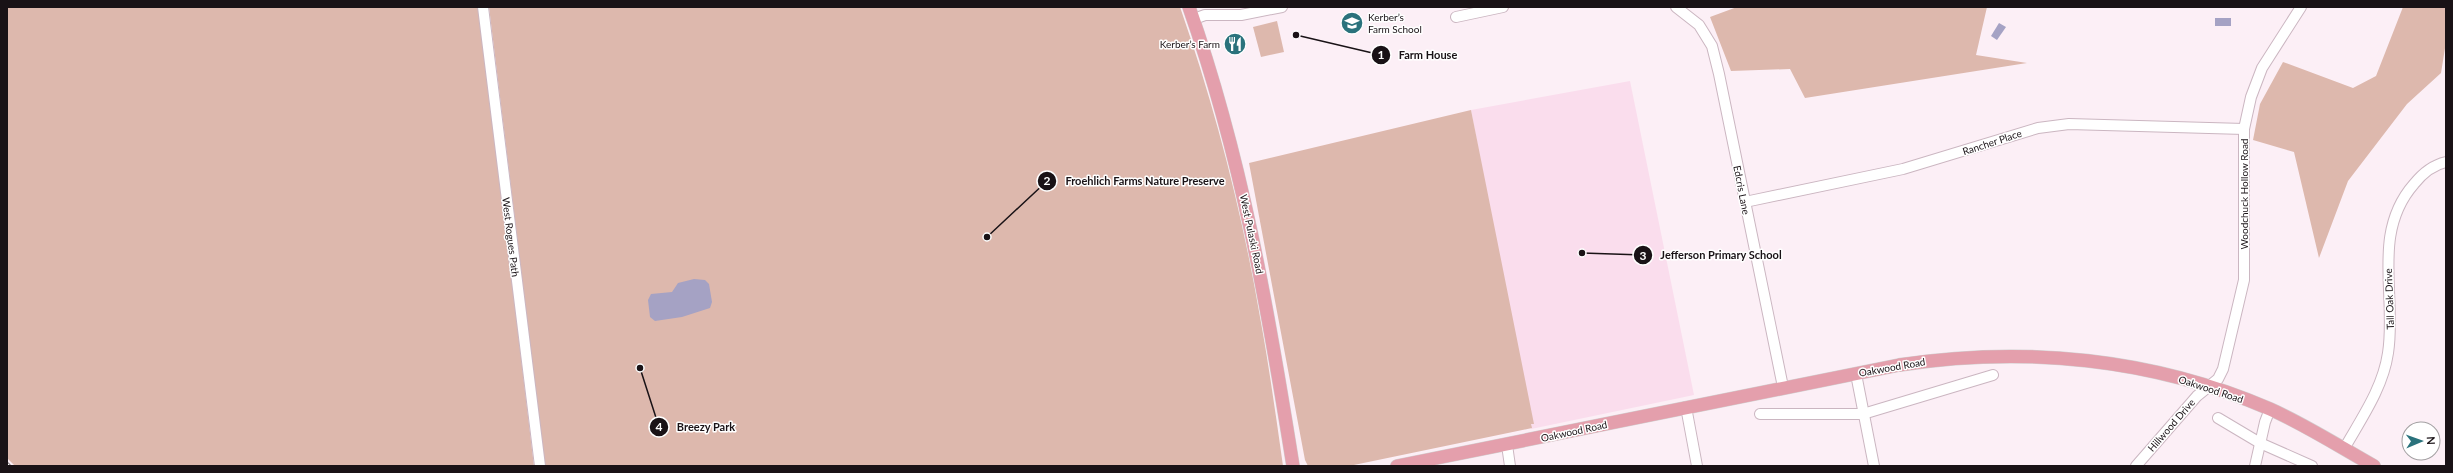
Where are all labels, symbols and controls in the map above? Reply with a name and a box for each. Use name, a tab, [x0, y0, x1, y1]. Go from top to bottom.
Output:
school or university icon: Kerber’s Farm School	[1339, 10, 1365, 36]
place label: Kerber’s Farm School	[1368, 11, 1422, 35]
restaurant icon: Kerber’s Farm	[1222, 31, 1248, 57]
place label: Kerber’s Farm	[1160, 38, 1220, 50]
callout: Farm House	[1371, 44, 1465, 67]
text: 1	[1378, 47, 1385, 62]
text: Farm House	[1399, 48, 1457, 61]
street label: Rancher Place	[1961, 127, 2023, 157]
street label: Woodchuck Hollow Road	[2238, 139, 2250, 249]
street label: Edcris Lane	[1731, 164, 1753, 216]
callout: Froehlich Farms Nature Preserve	[1037, 169, 1232, 192]
text: 2	[1044, 173, 1051, 188]
text: Froehlich Farms Nature Preserve	[1065, 174, 1225, 187]
street label: West Pulaski Road	[1238, 193, 1266, 275]
street label: West Rogues Path	[500, 197, 522, 277]
callout: Jefferson Primary School	[1633, 244, 1790, 267]
text: 3	[1640, 248, 1647, 263]
text: Jefferson Primary School	[1660, 248, 1782, 261]
street label: Tall Oak Drive	[2382, 268, 2396, 330]
street label: Oakwood Road	[1858, 355, 1926, 379]
street label: Oakwood Road	[2177, 373, 2245, 405]
street label: Hillwood Drive	[2145, 396, 2197, 454]
callout: Breezy Park	[649, 415, 743, 438]
street label: Oakwood Road	[1540, 418, 1608, 444]
text: 4	[656, 419, 663, 434]
text: Breezy Park	[677, 420, 735, 433]
north arrow	[2401, 421, 2441, 461]
text: N	[2425, 436, 2438, 445]

